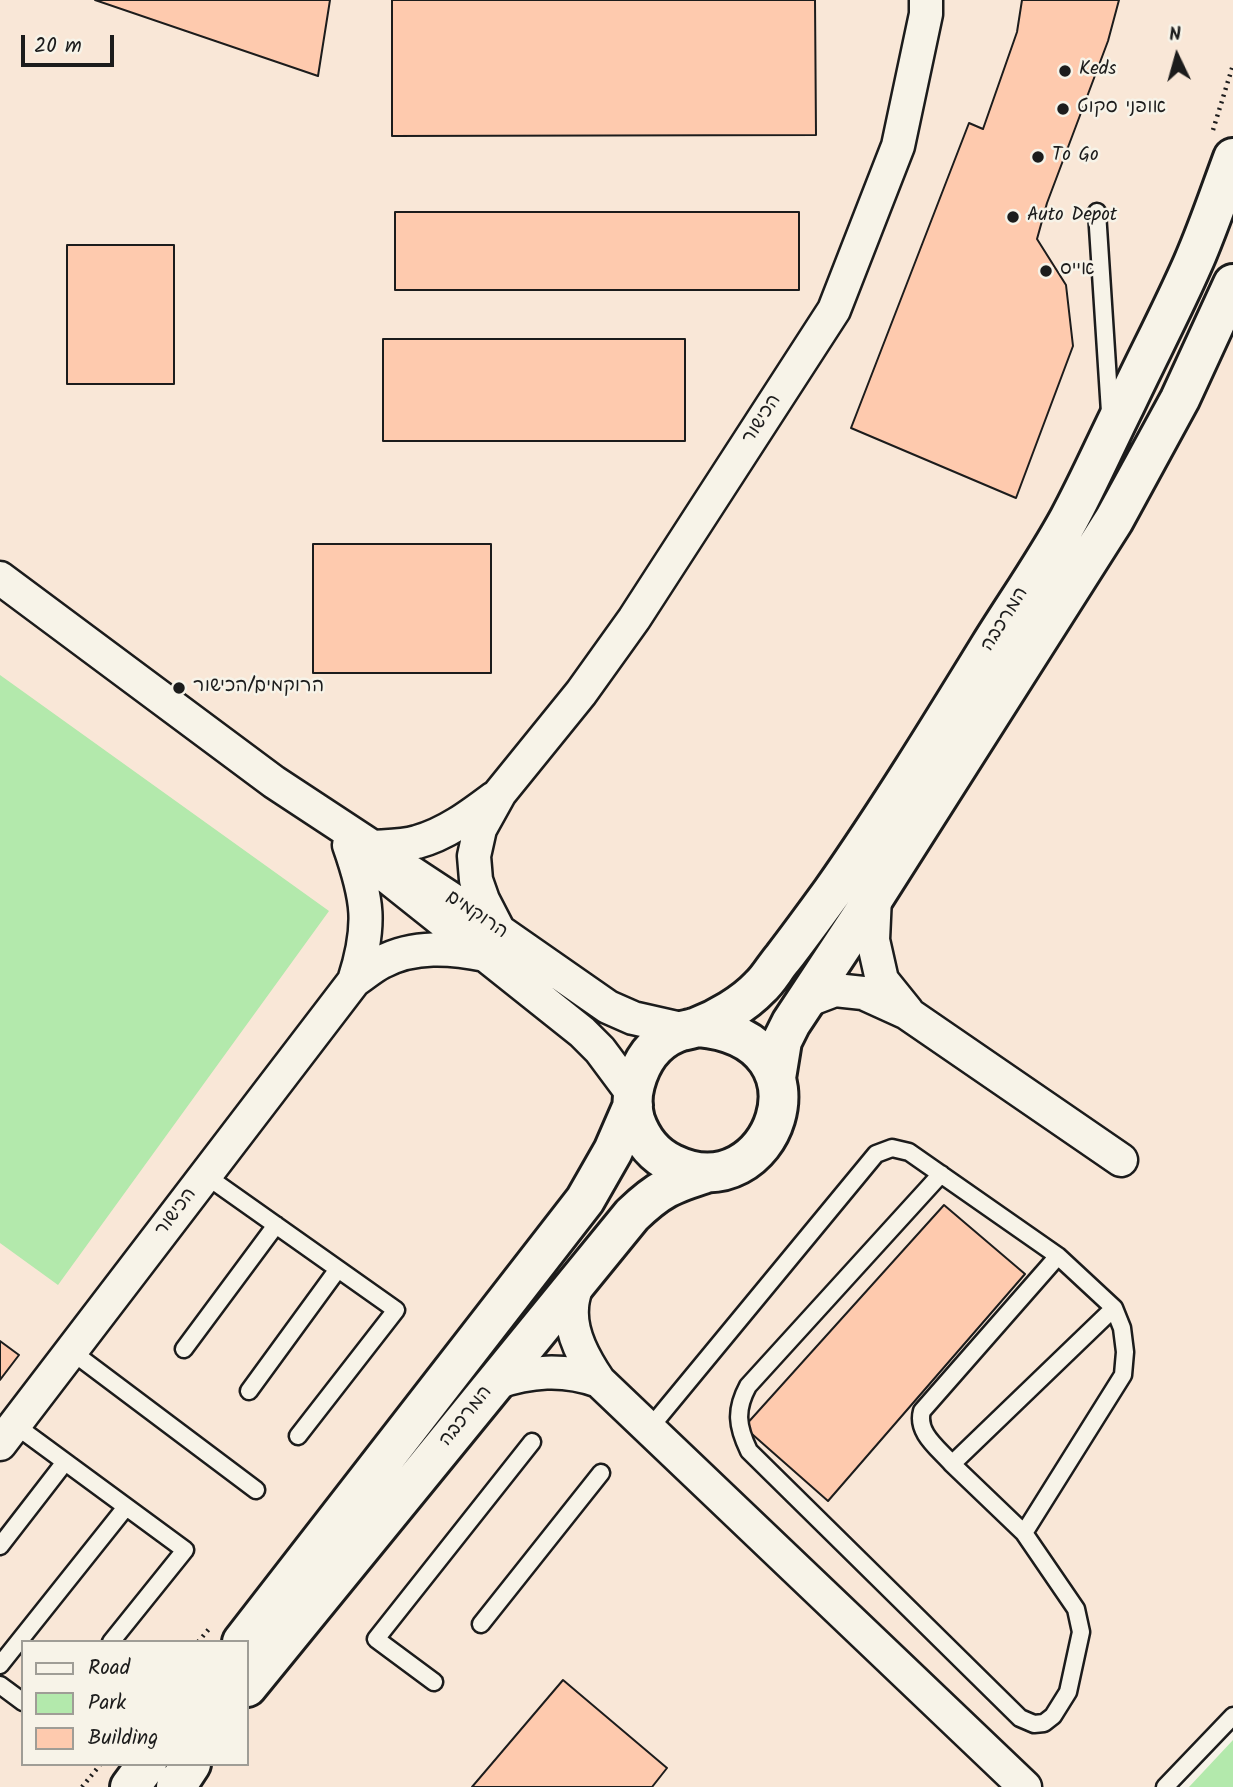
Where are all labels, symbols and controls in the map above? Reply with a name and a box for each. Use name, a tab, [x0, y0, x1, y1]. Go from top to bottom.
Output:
text: N	[1168, 20, 1182, 51]
scale bar	[24, 21, 117, 65]
north arrow	[1142, 21, 1212, 91]
text: 20 m	[34, 30, 82, 63]
place label: Keds	[1079, 60, 1116, 82]
marker: Keds	[1057, 63, 1073, 79]
place label: אופני סקוט	[1077, 98, 1166, 120]
marker: אופני סקוט	[1055, 101, 1071, 117]
place label: To Go	[1052, 146, 1099, 168]
marker: To Go	[1030, 149, 1046, 165]
place label: Auto Depot	[1027, 206, 1117, 228]
marker: Auto Depot	[1005, 209, 1021, 225]
place label: אייס	[1060, 260, 1095, 282]
marker: אייס	[1038, 263, 1054, 279]
street label: הכישור	[739, 391, 787, 449]
street label: המרכבה	[977, 584, 1035, 656]
place label: הרוקמים/הכישור	[193, 677, 324, 699]
marker: הרוקמים/הכישור	[171, 680, 187, 696]
street label: הרוקמים	[441, 887, 511, 945]
street label: הכישור	[151, 1184, 203, 1242]
street label: המרכבה	[436, 1382, 498, 1452]
legend	[21, 1640, 248, 1766]
text: Road	[88, 1652, 130, 1685]
text: Park	[88, 1687, 126, 1720]
text: Building	[88, 1722, 158, 1755]

